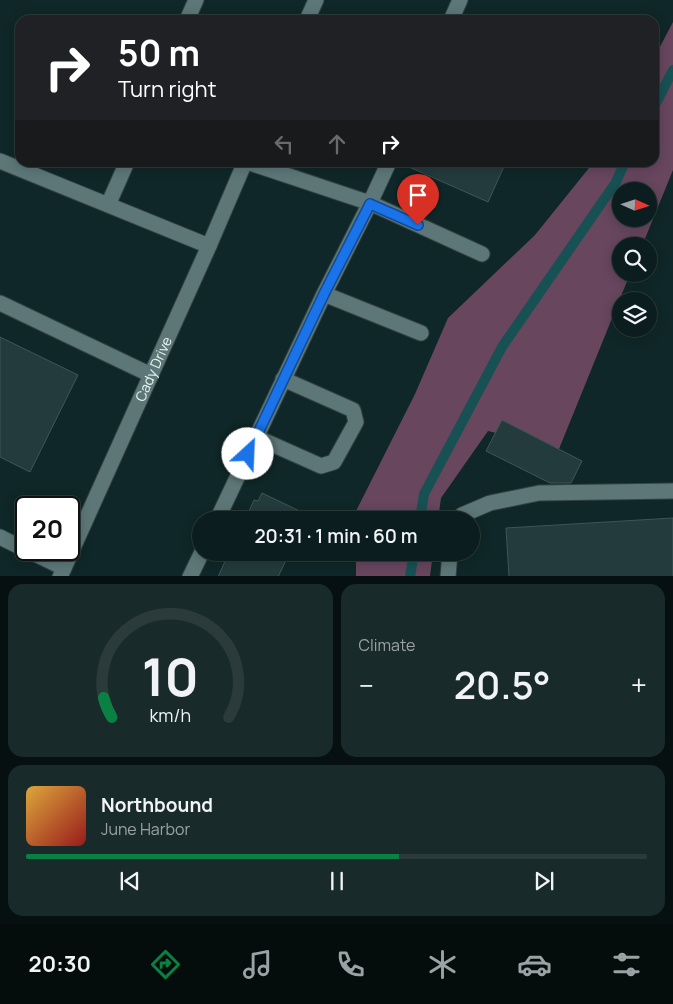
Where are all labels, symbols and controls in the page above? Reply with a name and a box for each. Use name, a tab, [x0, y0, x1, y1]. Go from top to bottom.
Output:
text: 50 m	[118, 29, 200, 77]
icon: right	[35, 35, 100, 100]
text: Turn right	[118, 74, 216, 104]
icon: left	[270, 130, 298, 158]
icon: ahead	[323, 130, 351, 158]
icon: right	[376, 130, 404, 158]
pin	[397, 174, 439, 225]
icon: arrive	[404, 181, 432, 209]
north arrow	[612, 182, 658, 228]
map controls	[612, 182, 657, 337]
button: search	[612, 237, 657, 282]
button: layers	[612, 292, 657, 337]
street label: Cady Drive	[130, 333, 176, 404]
position arrow	[221, 427, 273, 479]
speed limit sign: 20	[15, 496, 80, 561]
text: 20:31 · 1 min · 60 m	[254, 523, 418, 549]
text: Climate	[359, 634, 415, 656]
text: 10	[142, 641, 199, 712]
text: 20.5°	[454, 658, 551, 710]
text: −	[359, 666, 374, 704]
text: +	[631, 666, 647, 704]
text: km/h	[149, 703, 191, 727]
text: Northbound	[101, 792, 213, 818]
text: June Harbor	[101, 818, 190, 840]
icon: previous	[116, 867, 144, 895]
icon: pause	[323, 867, 351, 895]
icon: next	[530, 867, 558, 895]
icon: directions	[148, 947, 183, 982]
icon: music	[240, 947, 275, 982]
icon: phone	[333, 947, 368, 982]
icon: climate	[425, 947, 460, 982]
icon: car	[517, 947, 552, 982]
icon: filters	[609, 947, 644, 982]
text: 20:30	[29, 949, 91, 979]

